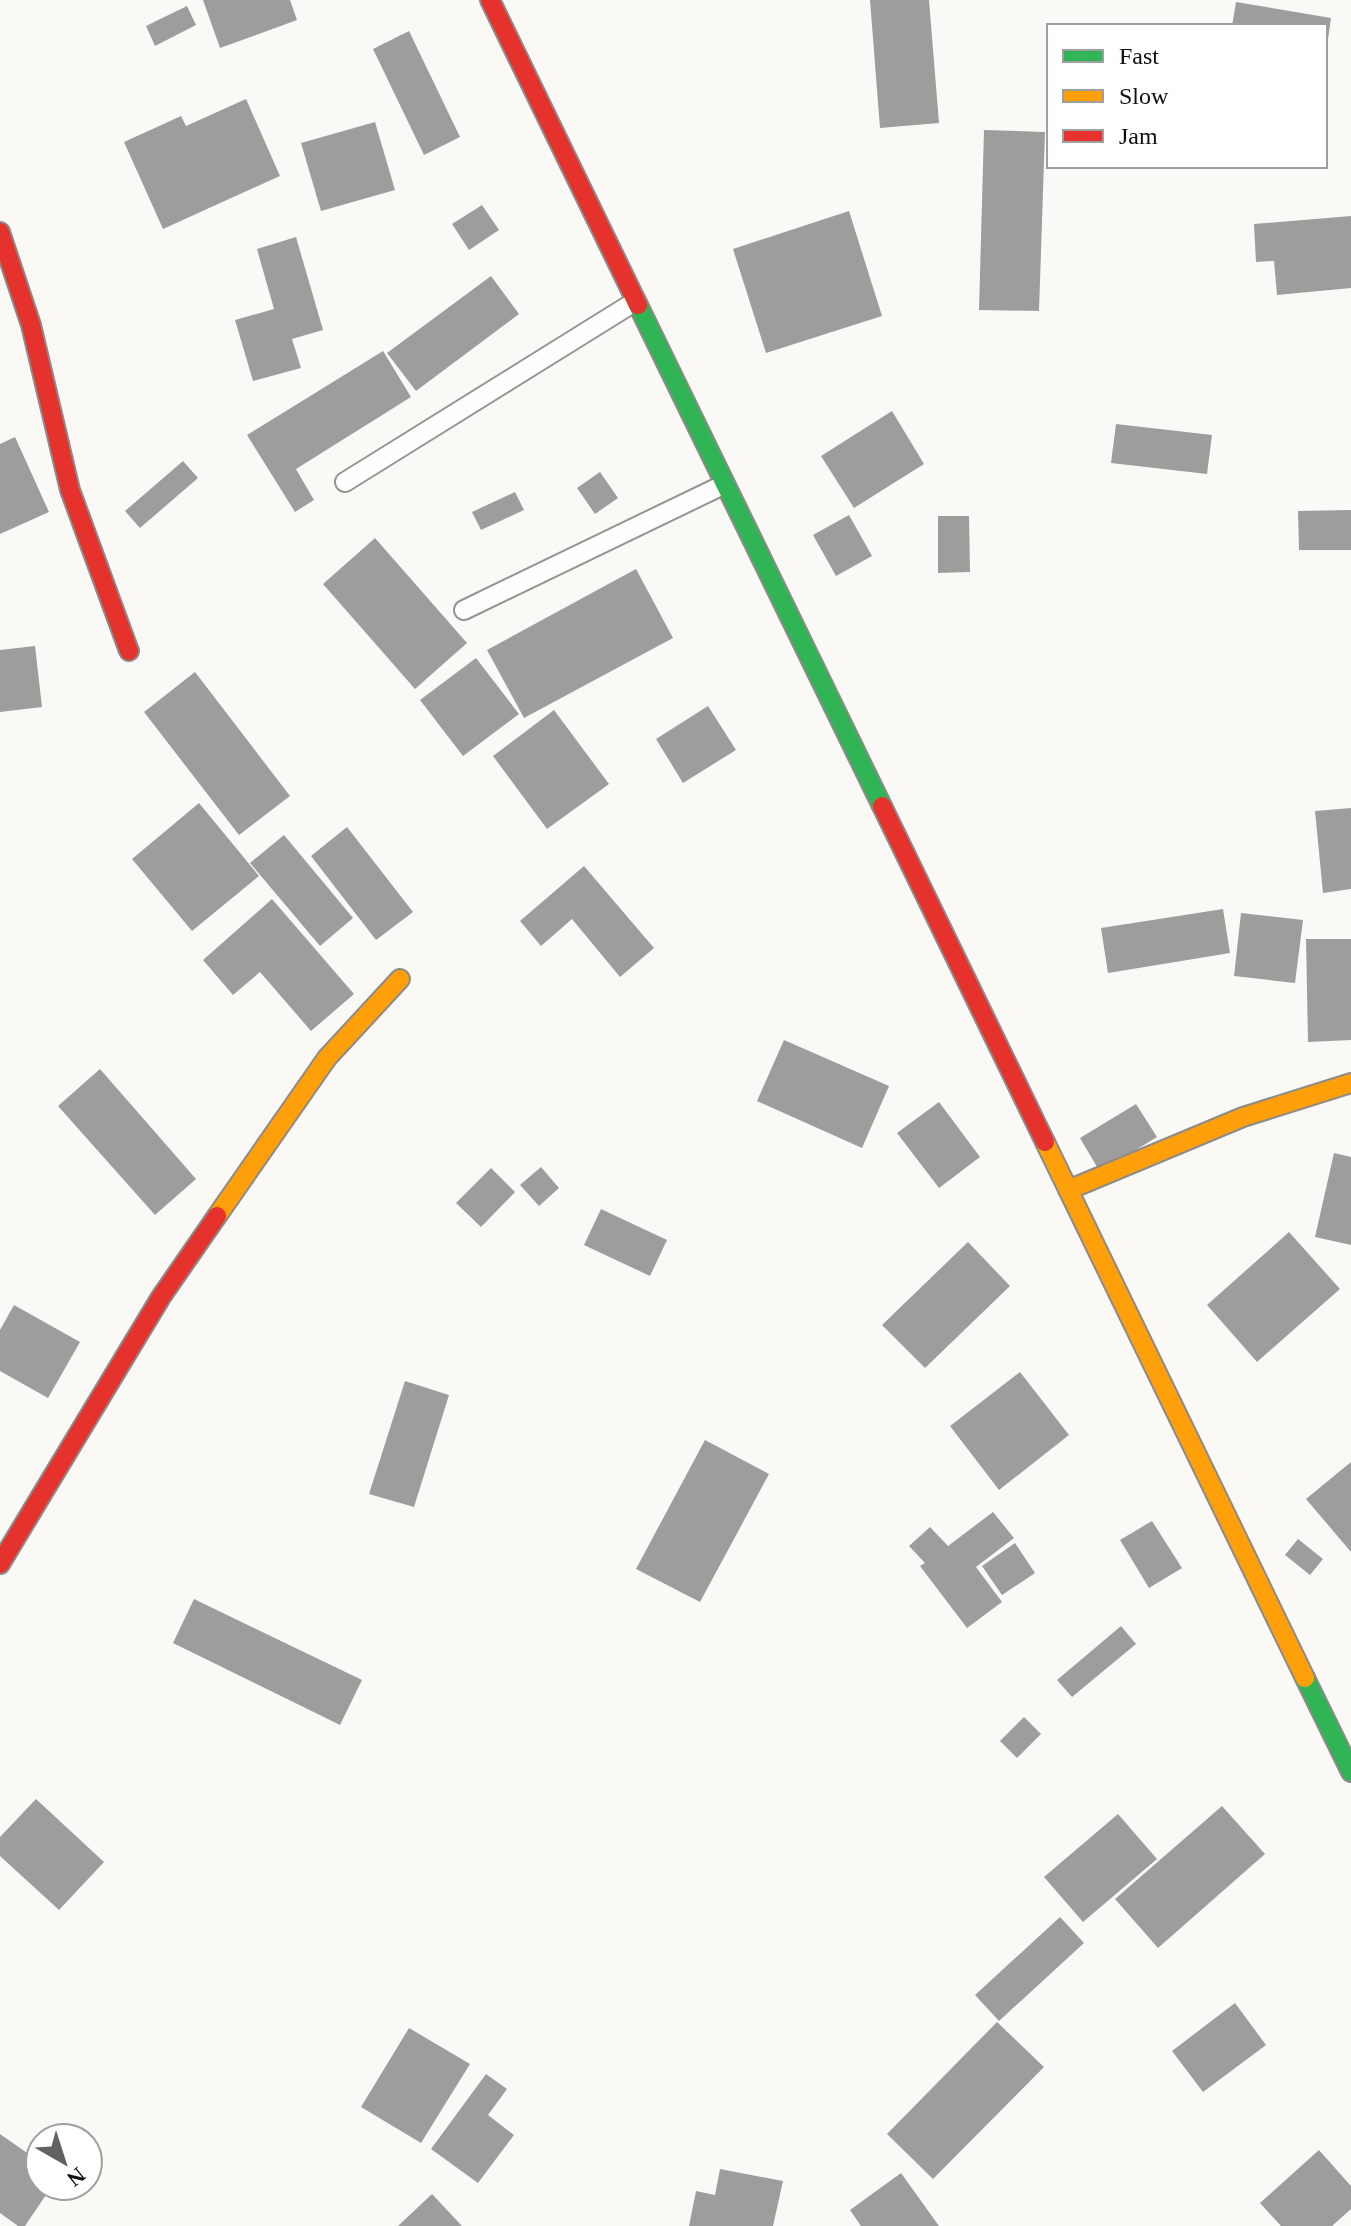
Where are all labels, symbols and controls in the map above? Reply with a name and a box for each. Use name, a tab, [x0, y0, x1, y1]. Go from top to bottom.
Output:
legend	[1047, 24, 1327, 168]
text: Fast	[1119, 43, 1159, 69]
text: Slow	[1119, 83, 1169, 109]
text: Jam	[1119, 123, 1158, 149]
north arrow	[24, 2122, 104, 2202]
text: N	[62, 2162, 90, 2192]

